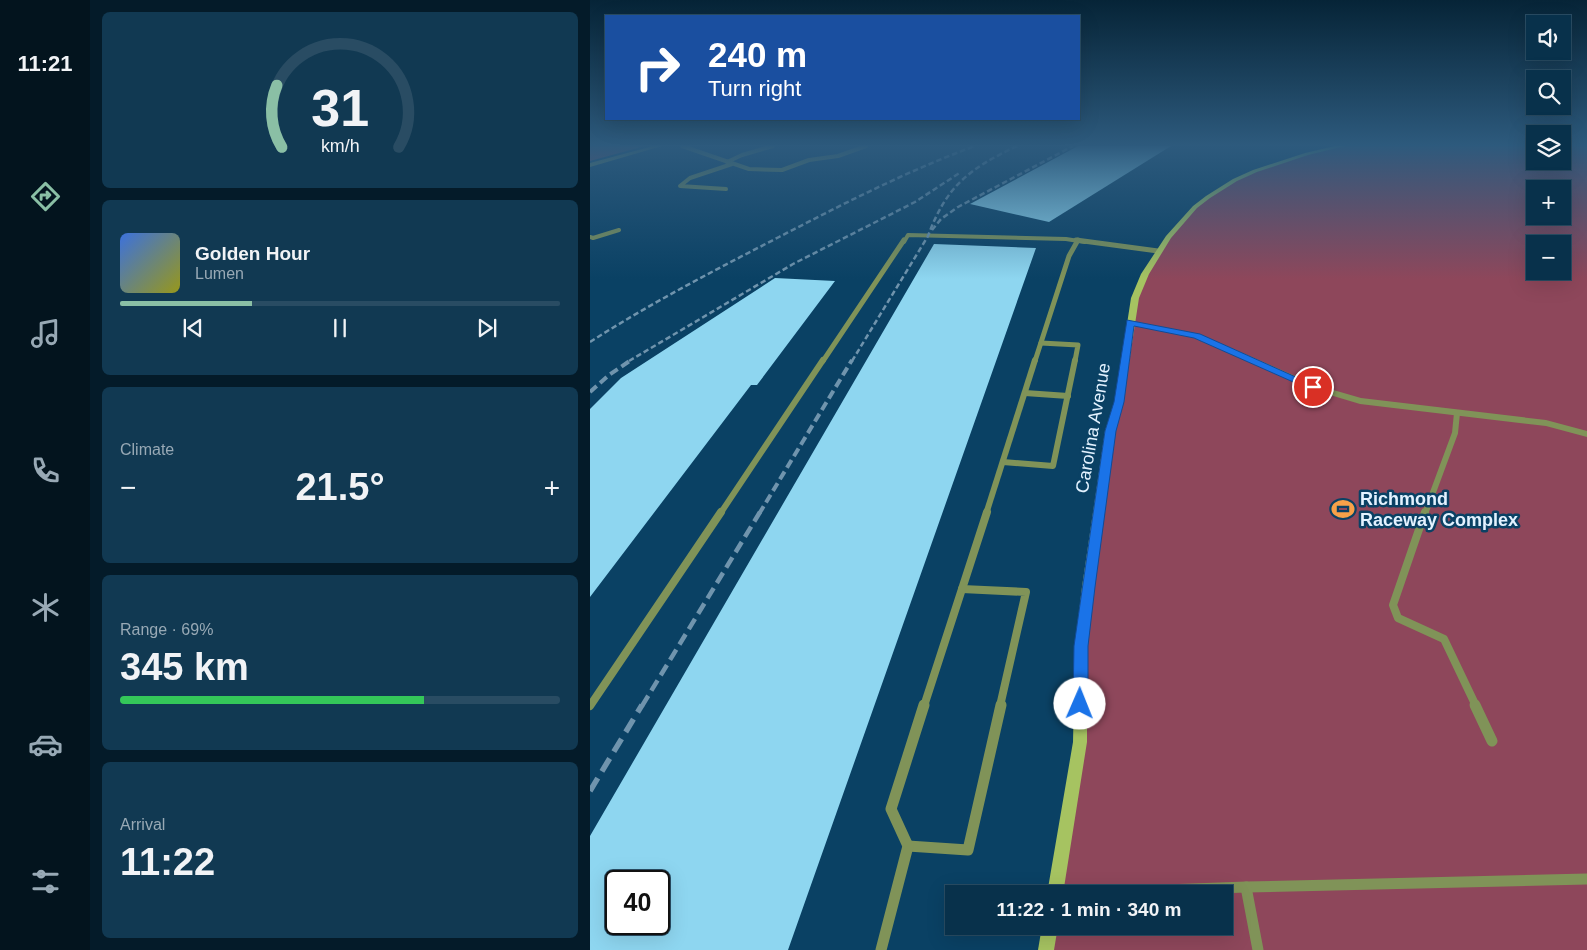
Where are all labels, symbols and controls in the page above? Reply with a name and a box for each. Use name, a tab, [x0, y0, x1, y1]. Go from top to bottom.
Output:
map controls	[1526, 15, 1571, 280]
button: sound	[1526, 15, 1571, 60]
icon: right	[625, 35, 690, 100]
text: 240 m	[708, 35, 807, 74]
text: 11:21	[17, 51, 73, 76]
button: search	[1526, 70, 1571, 115]
text: Turn right	[708, 76, 801, 101]
text: 31	[311, 79, 369, 137]
button: layers	[1526, 125, 1571, 170]
text: km/h	[321, 136, 359, 156]
icon: directions	[28, 179, 63, 214]
button: +	[1526, 180, 1571, 225]
button: −	[1526, 235, 1571, 280]
text: Golden Hour	[195, 243, 310, 264]
text: Lumen	[195, 265, 244, 282]
icon: previous	[179, 314, 207, 342]
icon: pause	[326, 314, 354, 342]
icon: next	[473, 314, 501, 342]
icon: music	[28, 316, 63, 351]
street label: Carolina Avenue	[1072, 361, 1114, 495]
pin	[1292, 366, 1334, 408]
icon: arrive	[1299, 373, 1327, 401]
text: Climate	[120, 441, 174, 458]
icon: phone	[28, 453, 63, 488]
text: 21.5°	[295, 466, 385, 508]
text: −	[120, 472, 136, 503]
text: +	[544, 472, 560, 503]
place label: Richmond Raceway Complex	[1360, 489, 1518, 530]
sports icon: Richmond Raceway Complex	[1330, 496, 1356, 522]
icon: climate	[28, 590, 63, 625]
text: Range · 69%	[120, 621, 213, 638]
text: 345 km	[120, 646, 249, 688]
position arrow	[1053, 677, 1105, 729]
icon: car	[28, 727, 63, 762]
text: Arrival	[120, 816, 165, 833]
text: 11:22	[120, 841, 215, 883]
icon: filters	[28, 864, 63, 899]
speed limit sign: 40	[605, 870, 670, 935]
text: 11:22 · 1 min · 340 m	[997, 899, 1181, 920]

